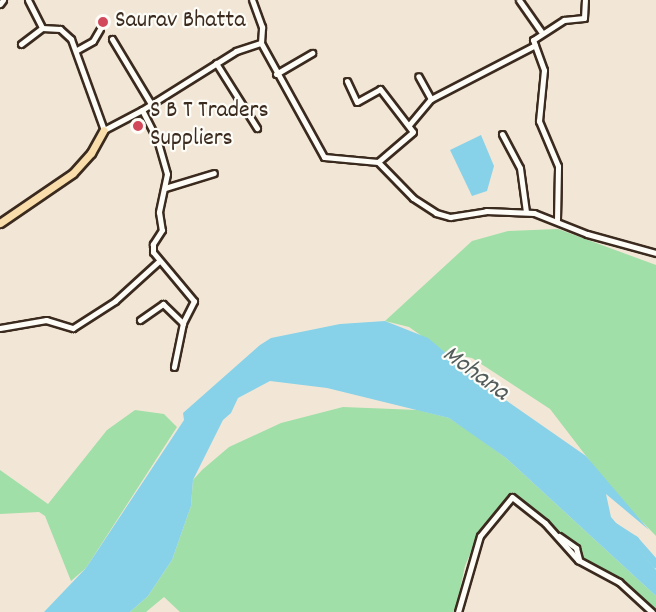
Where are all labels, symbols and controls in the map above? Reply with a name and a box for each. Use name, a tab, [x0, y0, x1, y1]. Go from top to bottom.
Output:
place label: Saurav Bhatta	[115, 8, 245, 36]
marker: Saurav Bhatta	[96, 15, 110, 29]
place label: S B T Traders Suppliers	[150, 98, 269, 154]
marker: S B T Traders Suppliers	[131, 119, 145, 133]
water label: Mohana	[435, 339, 515, 409]

